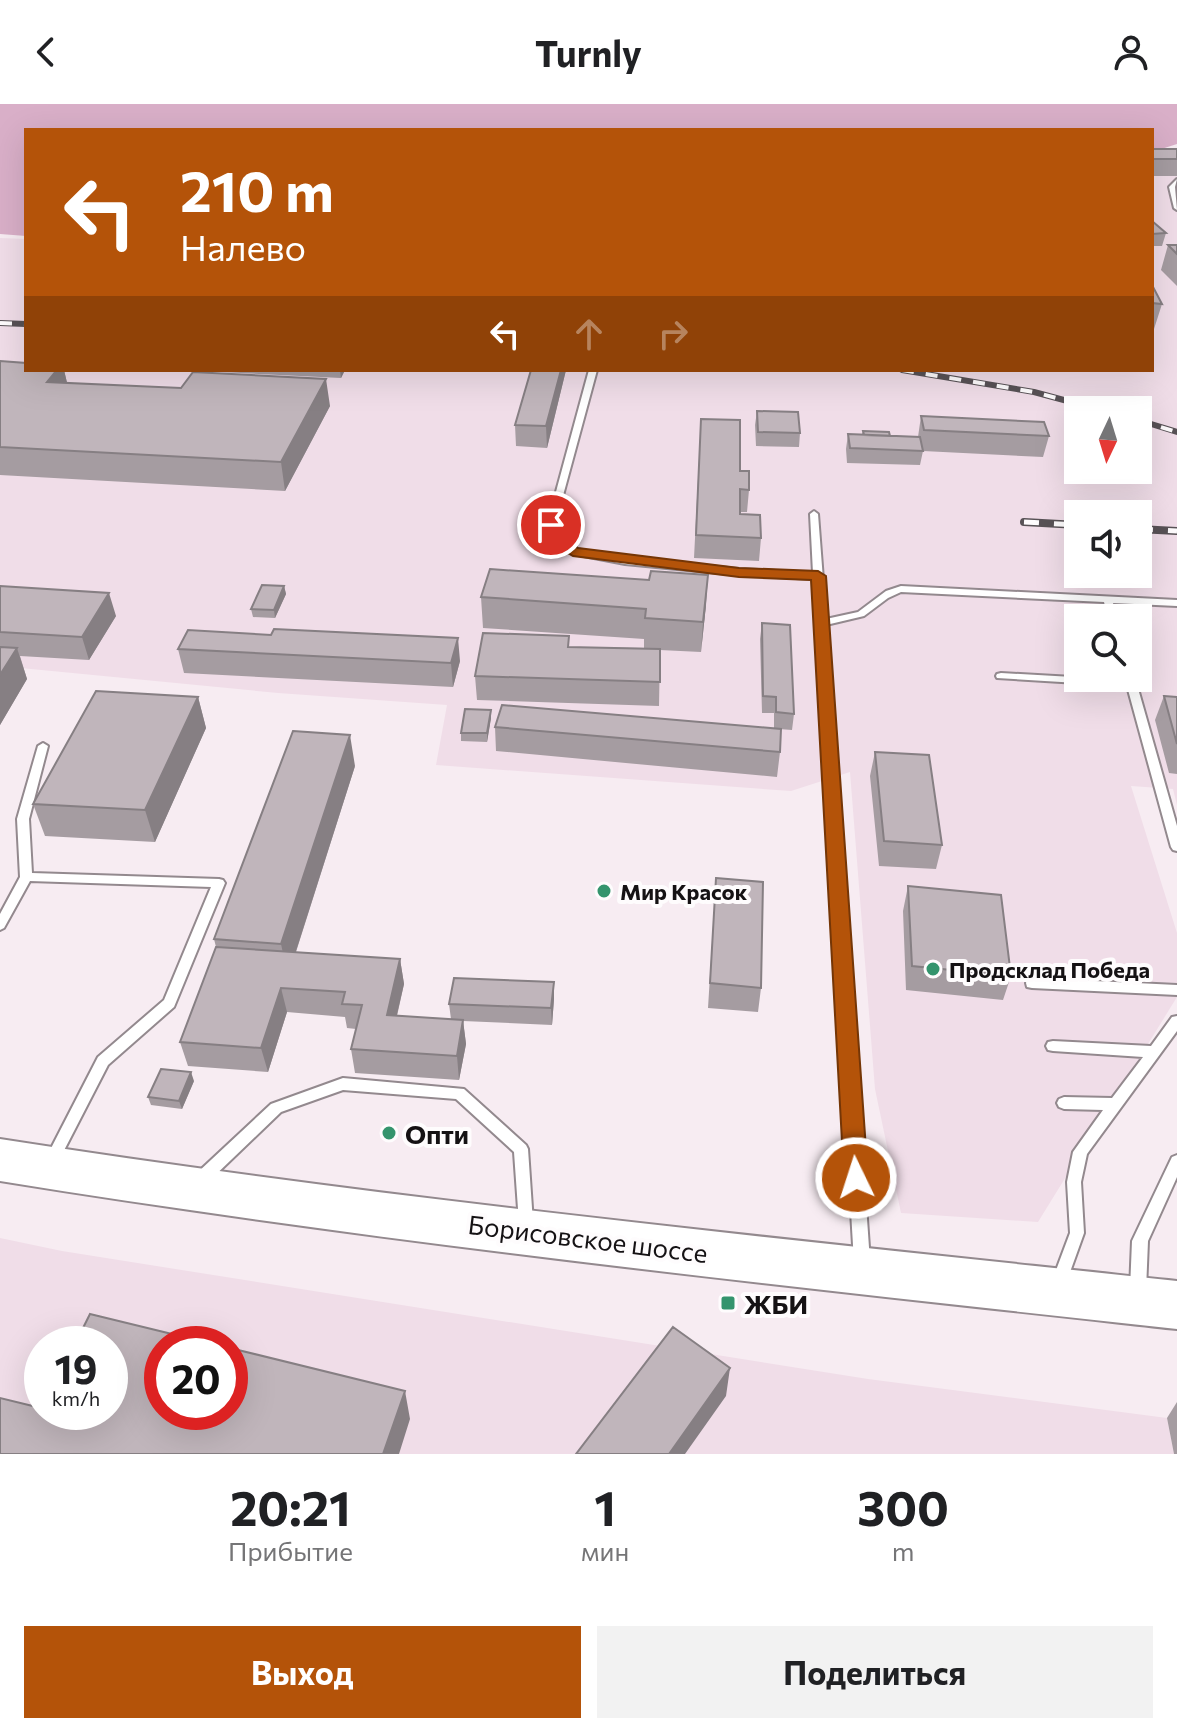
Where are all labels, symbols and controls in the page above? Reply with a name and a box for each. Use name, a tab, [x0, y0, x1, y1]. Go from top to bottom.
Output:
icon: back	[24, 30, 68, 74]
text: Turnly	[535, 30, 642, 74]
icon: person	[1109, 30, 1153, 74]
text: 210 m	[180, 155, 334, 224]
icon: left	[48, 160, 152, 264]
text: Налево	[180, 224, 306, 268]
icon: left	[483, 312, 527, 356]
icon: ahead	[567, 312, 611, 356]
icon: right	[651, 312, 695, 356]
north arrow	[1064, 396, 1152, 484]
map controls	[1064, 396, 1152, 692]
pin	[517, 491, 585, 559]
button: sound	[1064, 500, 1152, 588]
icon: arrive	[529, 503, 573, 547]
button: search	[1064, 604, 1152, 692]
place label: Мир Красок	[620, 878, 748, 905]
marker: Мир Красок	[595, 882, 613, 900]
place label: Продсклад Победа	[949, 956, 1150, 983]
marker: Продсклад Победа	[924, 960, 942, 978]
place label: Опти	[405, 1118, 469, 1149]
marker: Опти	[380, 1124, 398, 1142]
position arrow	[814, 1136, 898, 1220]
street label: Борисовское шоссе	[466, 1208, 710, 1268]
place label: ЖБИ	[744, 1288, 808, 1319]
marker: ЖБИ	[719, 1294, 737, 1312]
speed limit sign: 20	[144, 1326, 248, 1430]
text: 19	[55, 1343, 97, 1392]
text: km/h	[52, 1386, 100, 1410]
text: 20:21	[230, 1477, 351, 1536]
text: 1	[594, 1477, 616, 1536]
text: 300	[857, 1477, 949, 1536]
text: Прибытие	[228, 1535, 353, 1566]
text: мин	[581, 1535, 629, 1566]
text: m	[892, 1535, 914, 1566]
button: Выход	[24, 1626, 581, 1718]
button: Поделиться	[597, 1626, 1153, 1718]

